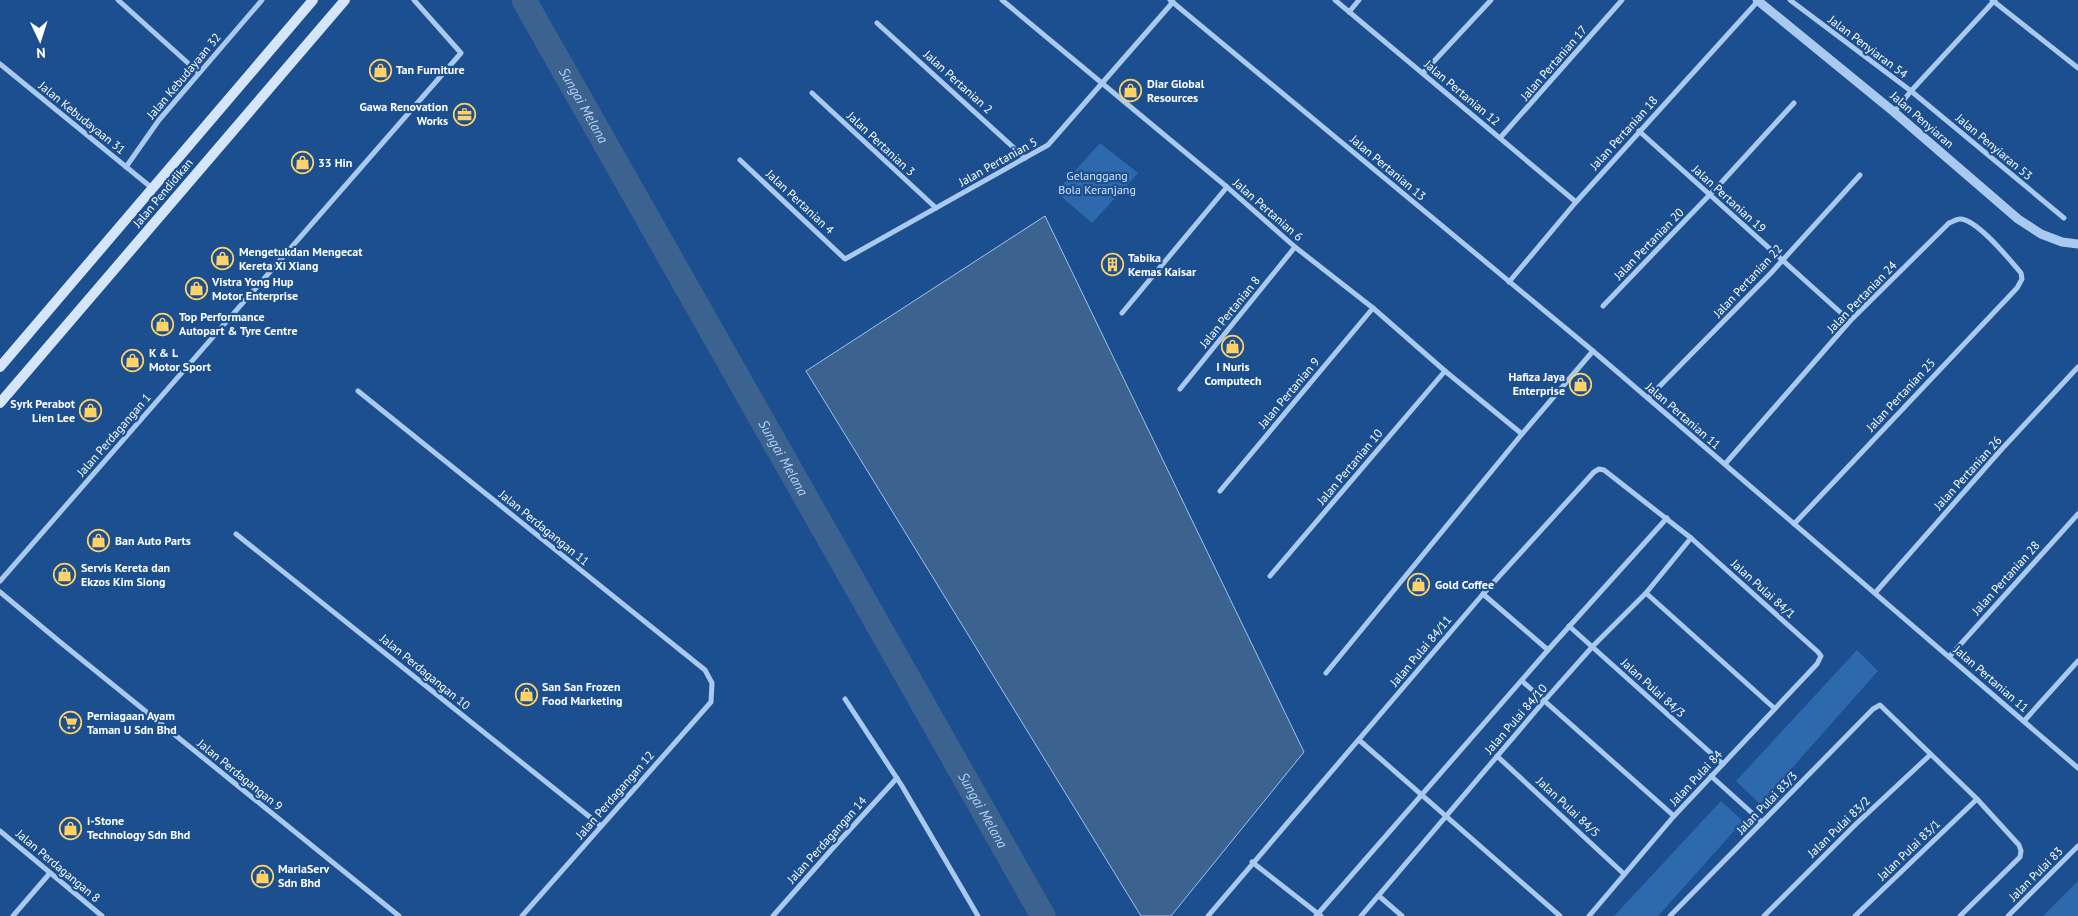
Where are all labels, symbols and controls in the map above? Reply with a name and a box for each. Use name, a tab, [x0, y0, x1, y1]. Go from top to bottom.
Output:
street label: Jalan Penyiaran 54	[1825, 11, 1911, 82]
north arrow	[15, 15, 65, 65]
street label: Jalan Pertanian 17	[1516, 22, 1590, 104]
street label: Jalan Kebudayaan 32	[143, 30, 224, 122]
text: N	[36, 44, 46, 62]
street label: Jalan Pertanian 2	[920, 46, 996, 116]
street label: Jalan Pertanian 12	[1421, 56, 1503, 129]
shop icon: Tan Furniture	[368, 58, 392, 82]
place label: Tan Furniture	[396, 62, 465, 77]
water label: Sungai Melana	[555, 64, 612, 147]
place label: Diar Global Resources	[1147, 76, 1205, 105]
street label: Jalan Kebudayaan 31	[35, 77, 129, 157]
shop icon: Diar Global Resources	[1119, 79, 1143, 103]
street label: Jalan Penyiaran	[1887, 87, 1957, 151]
street label: Jalan Pertanian 18	[1586, 93, 1661, 173]
place label: Gawa Renovation Works	[359, 99, 448, 128]
office icon: Gawa Renovation Works	[452, 102, 476, 126]
street label: Jalan Pertanian 3	[843, 108, 918, 179]
street label: Jalan Penyiaran 53	[1952, 110, 2036, 183]
street label: Jalan Pertanian 13	[1347, 131, 1429, 204]
street label: Jalan Pertanian 5	[955, 134, 1040, 190]
shop icon: 33 Hin	[290, 151, 314, 175]
street label: Jalan Pendidikan	[129, 155, 196, 231]
place label: 33 Hin	[318, 155, 352, 170]
street label: Jalan Pertanian 19	[1689, 161, 1769, 236]
street label: Jalan Pertanian 4	[762, 166, 838, 237]
park label: Gelanggang Bola Keranjang	[1058, 168, 1136, 197]
street label: Jalan Pertanian 6	[1230, 175, 1306, 244]
street label: Jalan Pertanian 20	[1610, 204, 1687, 283]
street label: Jalan Pertanian 22	[1709, 241, 1785, 321]
place label: Mengetukdan Mengecat Kereta Xi Xiang	[239, 244, 363, 273]
shop icon: Mengetukdan Mengecat Kereta Xi Xiang	[211, 247, 235, 271]
place label: Tabika Kemas Kaisar	[1128, 250, 1197, 279]
building icon: Tabika Kemas Kaisar	[1100, 253, 1124, 277]
street label: Jalan Pertanian 24	[1823, 257, 1900, 336]
street label: Jalan Pertanian 8	[1196, 273, 1263, 351]
place label: Vistra Yong Hup Motor Enterprise	[211, 274, 298, 303]
shop icon: Vistra Yong Hup Motor Enterprise	[184, 277, 208, 301]
place label: Top Performance Autopart & Tyre Centre	[179, 309, 298, 338]
shop icon: Top Performance Autopart & Tyre Centre	[151, 312, 175, 336]
shop icon: I Nuris Computech	[1221, 334, 1245, 358]
place label: K & L Motor Sport	[149, 345, 212, 374]
shop icon: K & L Motor Sport	[121, 348, 145, 372]
street label: Jalan Pertanian 9	[1254, 354, 1322, 432]
street label: Jalan Pertanian 25	[1862, 355, 1938, 435]
place label: I Nuris Computech	[1204, 359, 1262, 388]
place label: Hafiza Jaya Enterprise	[1508, 369, 1565, 398]
shop icon: Hafiza Jaya Enterprise	[1569, 372, 1593, 396]
street label: Jalan Pertanian 11	[1642, 378, 1724, 452]
street label: Jalan Perdagangan 1	[73, 390, 154, 480]
place label: Syrk Perabot Lien Lee	[10, 396, 76, 425]
shop icon: Syrk Perabot Lien Lee	[79, 399, 103, 423]
water label: Sungai Melana	[755, 416, 812, 499]
street label: Jalan Pertanian 10	[1313, 425, 1386, 508]
street label: Jalan Pertanian 26	[1930, 433, 2005, 513]
street label: Jalan Perdagangan 11	[495, 486, 592, 569]
shop icon: Ban Auto Parts	[87, 529, 111, 553]
place label: Ban Auto Parts	[115, 533, 191, 548]
street label: Jalan Pertanian 28	[1968, 538, 2043, 618]
street label: Jalan Pulai 84/1	[1727, 555, 1799, 621]
place label: Servis Kereta dan Ekzos Kim Siong	[81, 560, 170, 589]
shop icon: Servis Kereta dan Ekzos Kim Siong	[53, 563, 77, 587]
shop icon: Gold Coffee	[1407, 573, 1431, 597]
place label: Gold Coffee	[1435, 577, 1494, 592]
street label: Jalan Pulai 84/11	[1386, 612, 1455, 690]
street label: Jalan Perdagangan 10	[376, 630, 474, 713]
street label: Jalan Pertanian 11	[1950, 641, 2032, 715]
street label: Jalan Pulai 84/3	[1617, 654, 1689, 720]
place label: San San Frozen Food Marketing	[542, 679, 623, 708]
street label: Jalan Pulai 84/10	[1481, 680, 1550, 757]
shop icon: San San Frozen Food Marketing	[514, 682, 538, 706]
place label: Perniagaan Ayam Taman U Sdn Bhd	[87, 708, 177, 737]
supermarket icon: Perniagaan Ayam Taman U Sdn Bhd	[59, 711, 83, 735]
street label: Jalan Perdagangan 9	[194, 735, 286, 814]
street label: Jalan Pulai 84	[1665, 746, 1725, 809]
street label: Jalan Perdagangan 12	[572, 748, 657, 843]
street label: Jalan Pulai 83/3	[1732, 768, 1800, 838]
water label: Sungai Melana	[954, 769, 1012, 851]
street label: Jalan Pulai 84/5	[1533, 773, 1603, 840]
street label: Jalan Perdagangan 14	[783, 793, 870, 887]
street label: Jalan Pulai 83/2	[1804, 793, 1873, 861]
place label: i-Stone Technology Sdn Bhd	[87, 813, 190, 842]
shop icon: i-Stone Technology Sdn Bhd	[59, 816, 83, 840]
street label: Jalan Pulai 83/1	[1874, 816, 1943, 884]
street label: Jalan Perdagangan 8	[12, 825, 103, 905]
street label: Jalan Pulai 83	[2005, 843, 2066, 905]
place label: MariaServ Sdn Bhd	[278, 861, 330, 890]
shop icon: MariaServ Sdn Bhd	[250, 864, 274, 888]

